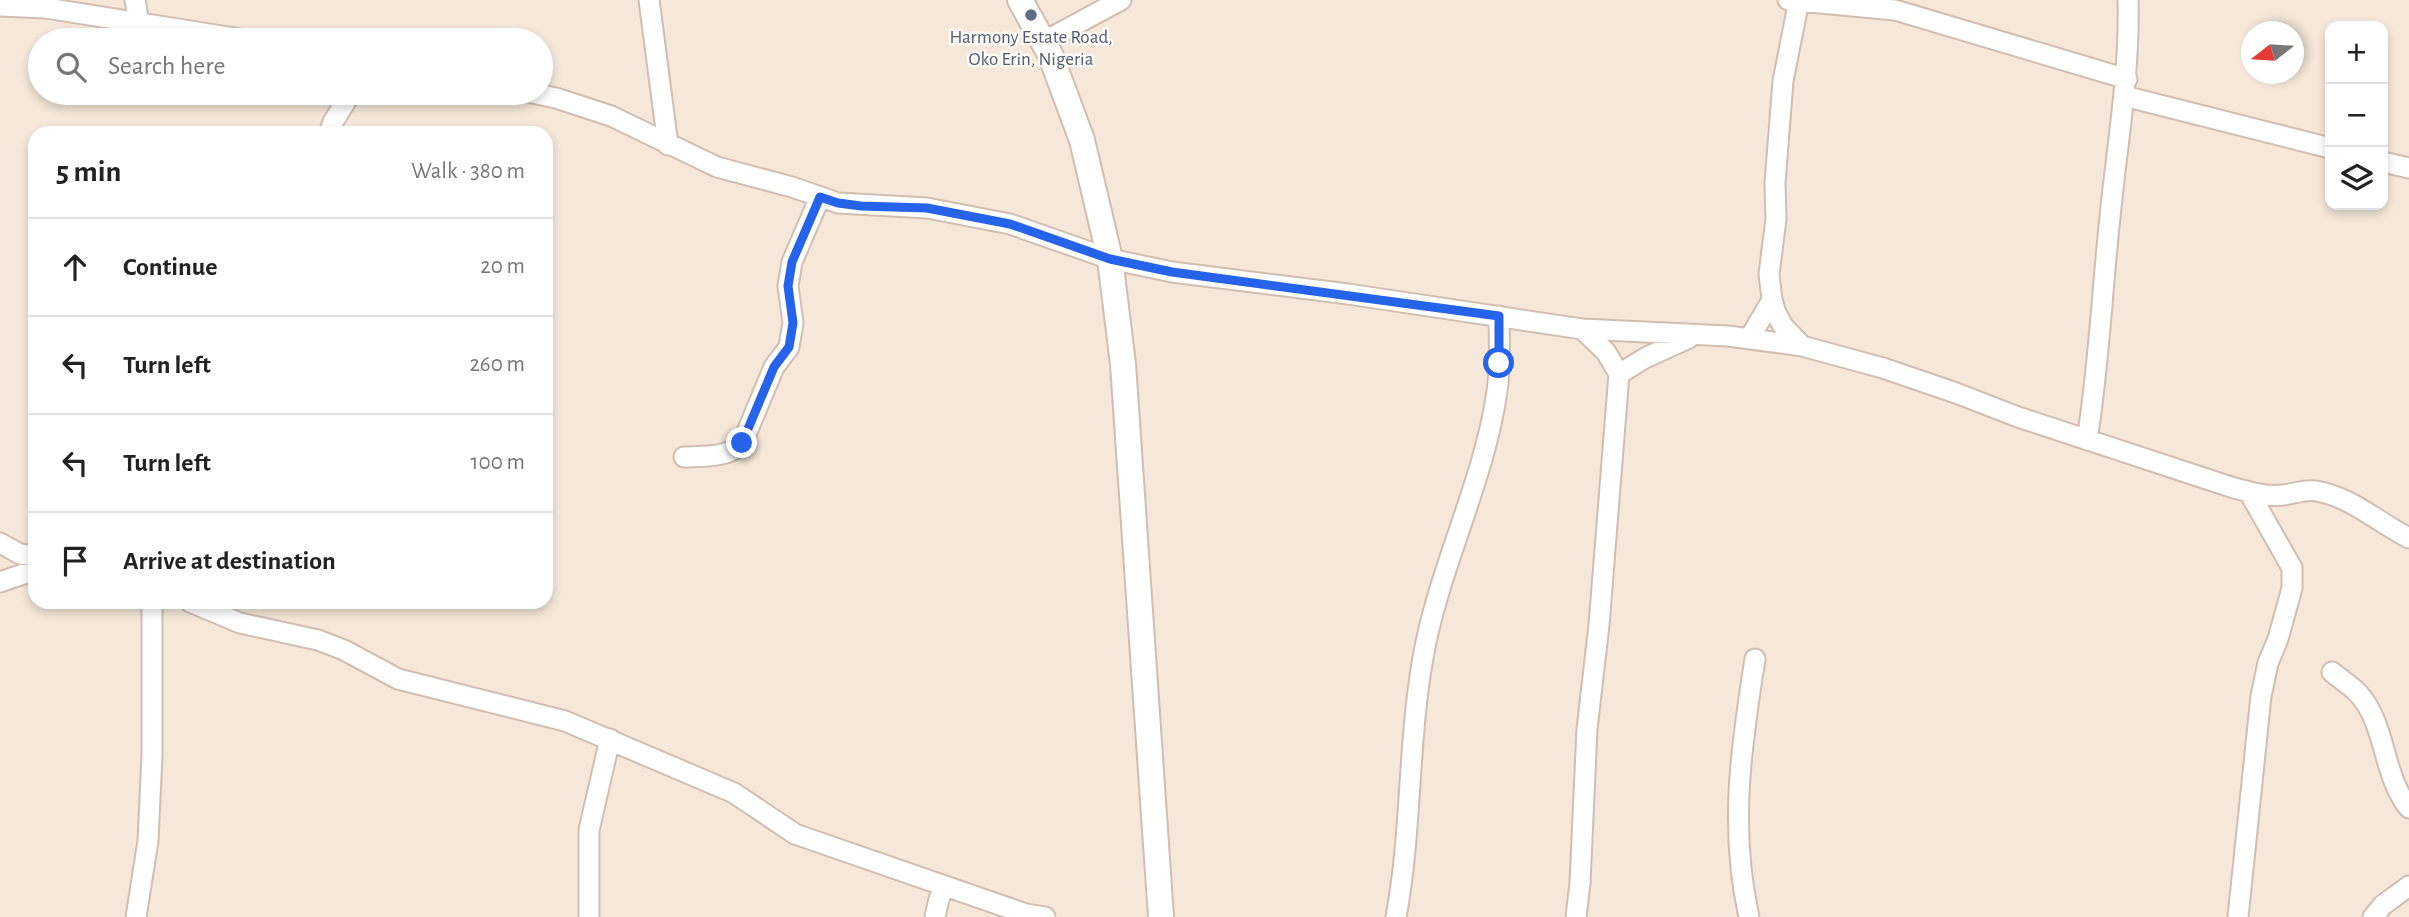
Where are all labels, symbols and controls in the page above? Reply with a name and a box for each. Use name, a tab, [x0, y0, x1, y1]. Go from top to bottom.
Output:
marker: Harmony Estate Road, Oko Erin, Nigeria	[1023, 7, 1039, 23]
north arrow	[2241, 21, 2304, 84]
map controls	[2325, 21, 2388, 210]
button: +	[2325, 21, 2388, 84]
search box	[28, 28, 553, 105]
place label: Harmony Estate Road, Oko Erin, Nigeria	[949, 28, 1113, 69]
icon: search	[52, 48, 90, 86]
text: Search here	[108, 53, 226, 79]
button: −	[2325, 84, 2388, 147]
button: layers	[2325, 147, 2388, 210]
text: 5 min	[56, 157, 121, 187]
text: Walk · 380 m	[411, 160, 525, 183]
icon: ahead	[56, 248, 94, 286]
text: Continue	[123, 254, 218, 280]
text: 20 m	[480, 255, 525, 278]
icon: left	[56, 346, 94, 384]
route start	[1483, 347, 1514, 378]
text: Turn left	[123, 352, 211, 378]
text: 260 m	[469, 353, 525, 376]
route end	[726, 427, 757, 458]
icon: left	[56, 444, 94, 482]
text: Turn left	[123, 450, 211, 476]
text: 100 m	[471, 451, 525, 474]
icon: arrive	[56, 542, 94, 580]
text: Arrive at destination	[123, 548, 336, 574]

